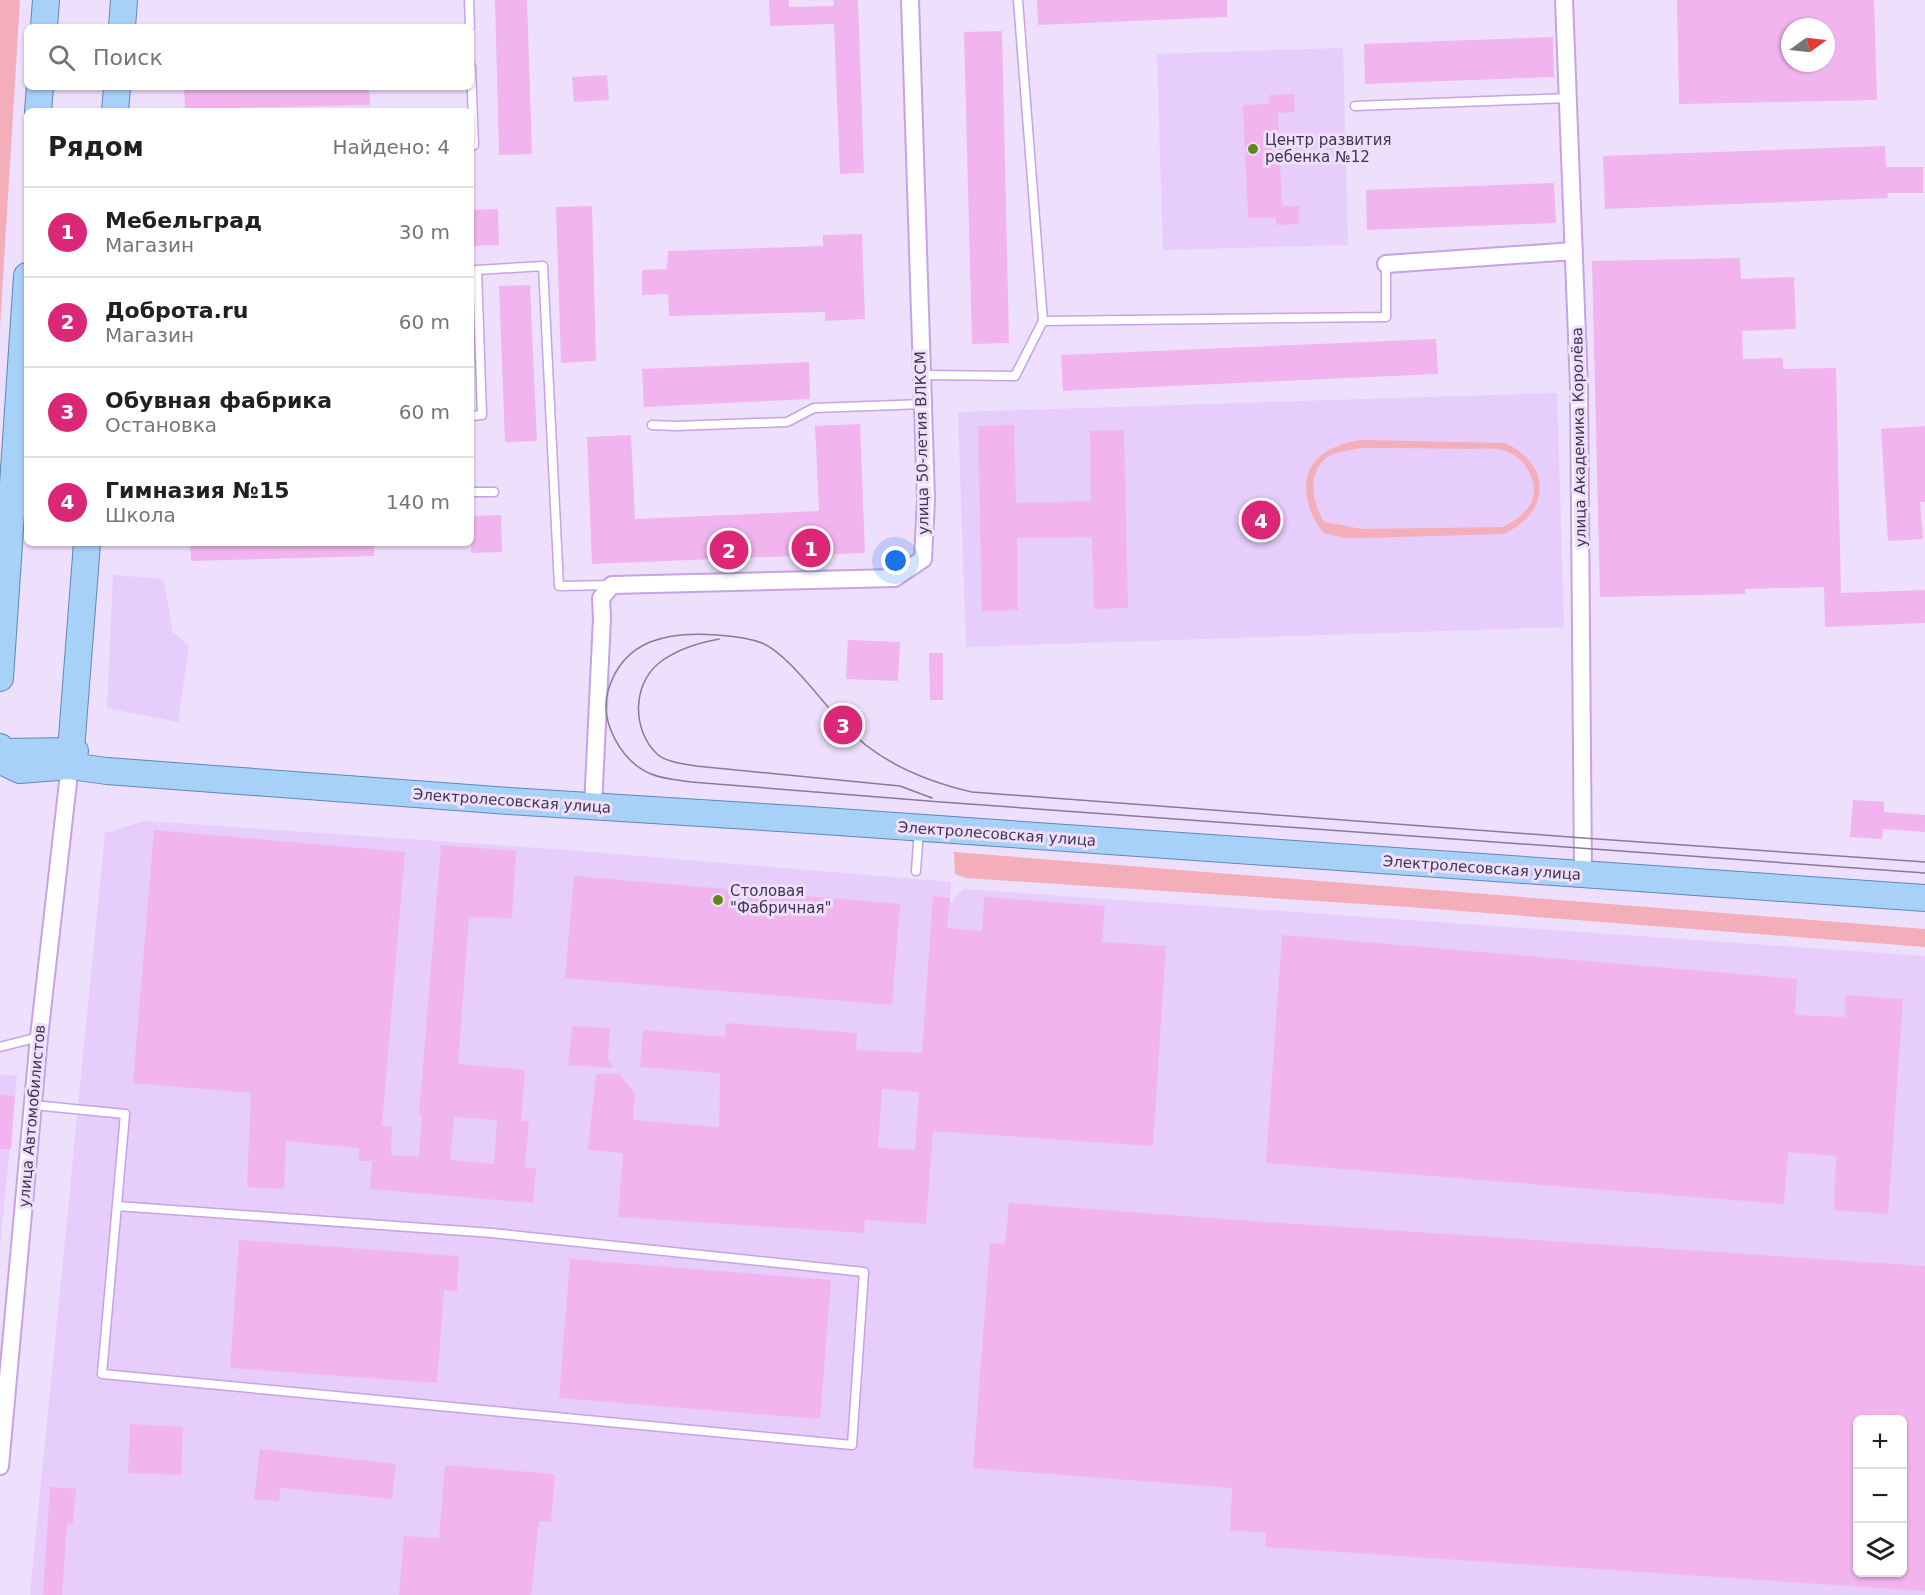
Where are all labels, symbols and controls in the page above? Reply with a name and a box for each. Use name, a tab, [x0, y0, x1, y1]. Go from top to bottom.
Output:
north arrow	[1781, 18, 1835, 72]
search box	[24, 24, 474, 90]
icon: search	[45, 41, 78, 74]
text: Поиск	[93, 45, 163, 70]
place label: Центр развития ребенка №12	[1265, 131, 1392, 166]
text: Рядом	[48, 132, 144, 162]
text: Найдено: 4	[332, 135, 450, 159]
marker: Центр развития ребенка №12	[1246, 142, 1260, 156]
text: Мебельград	[105, 208, 262, 233]
text: 1	[61, 220, 74, 244]
text: 30 m	[399, 220, 450, 244]
text: Магазин	[105, 233, 194, 257]
text: Доброта.ru	[105, 298, 248, 323]
text: 2	[61, 310, 74, 334]
text: 60 m	[399, 310, 450, 334]
text: Магазин	[105, 323, 194, 347]
street label: улица Академика Королёва	[1568, 327, 1590, 547]
street label: улица 50-летия ВЛКСМ	[911, 351, 933, 535]
text: Обувная фабрика	[105, 388, 332, 413]
text: 3	[61, 400, 74, 424]
text: 60 m	[399, 400, 450, 424]
text: Остановка	[105, 413, 217, 437]
text: Гимназия №15	[105, 478, 290, 503]
text: 4	[61, 490, 74, 514]
text: 140 m	[386, 490, 450, 514]
pin: 4	[1242, 498, 1280, 542]
text: Школа	[105, 503, 176, 527]
pin: 1	[792, 526, 830, 570]
pin: 2	[710, 528, 748, 572]
your location	[881, 546, 910, 575]
pin: 3	[824, 702, 862, 748]
street label: Электролесовская улица	[412, 785, 612, 817]
street label: Электролесовская улица	[897, 818, 1097, 850]
street label: Электролесовская улица	[1382, 852, 1582, 884]
place label: Столовая "Фабричная"	[730, 882, 831, 917]
marker: Столовая "Фабричная"	[711, 893, 725, 907]
street label: улица Автомобилистов	[15, 1024, 49, 1208]
map controls	[1853, 1415, 1907, 1577]
button: +	[1853, 1415, 1907, 1469]
button: −	[1853, 1469, 1907, 1523]
button: layers	[1853, 1523, 1907, 1577]

